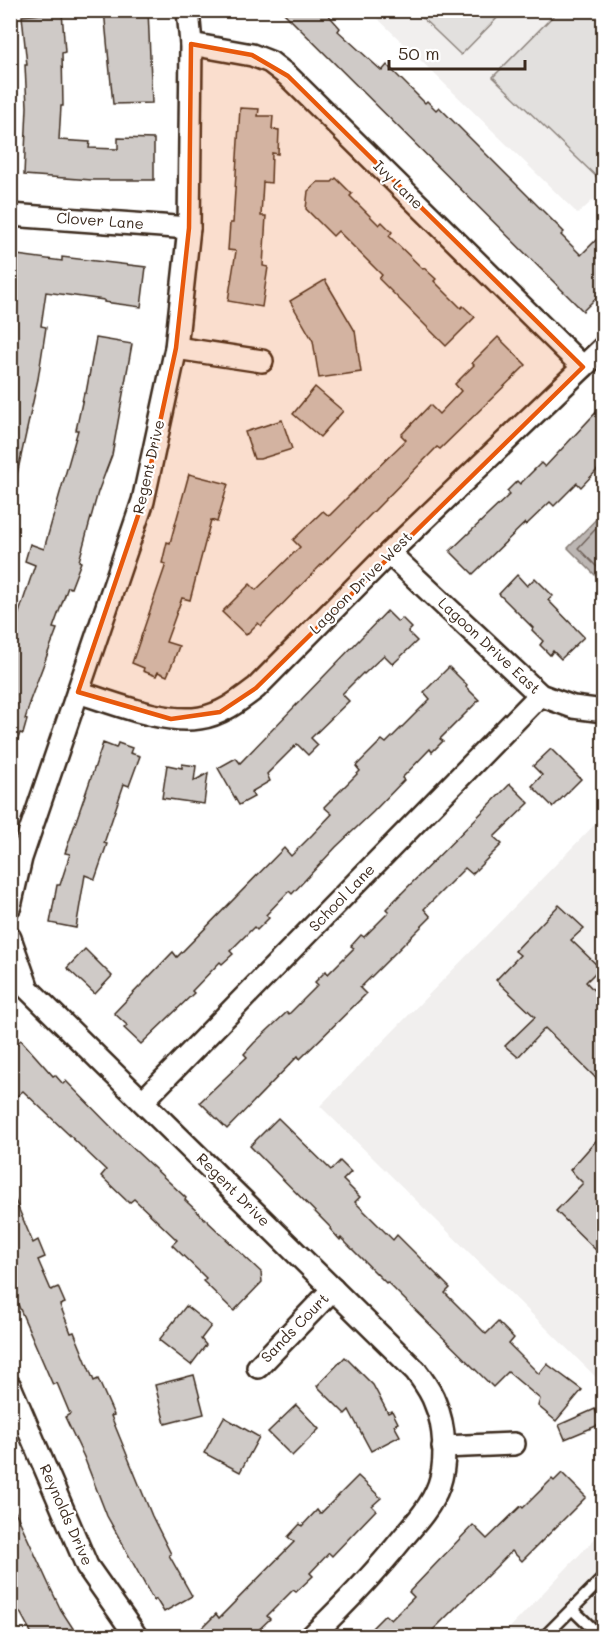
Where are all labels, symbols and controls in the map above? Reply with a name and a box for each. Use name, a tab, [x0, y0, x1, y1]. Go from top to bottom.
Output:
scale bar	[389, 33, 526, 71]
text: 50 m	[398, 41, 440, 65]
street label: Ivy Lane	[369, 156, 428, 213]
street label: Clover Lane	[56, 207, 145, 233]
street label: Regent Drive	[127, 418, 169, 516]
street label: Lagoon Drive West	[305, 527, 416, 638]
street label: Lagoon Drive East	[434, 593, 545, 698]
street label: School Lane	[304, 859, 379, 936]
street label: Regent Drive	[193, 1148, 275, 1230]
street label: Sands Court	[256, 1288, 333, 1366]
street label: Reynolds Drive	[36, 1461, 98, 1568]

